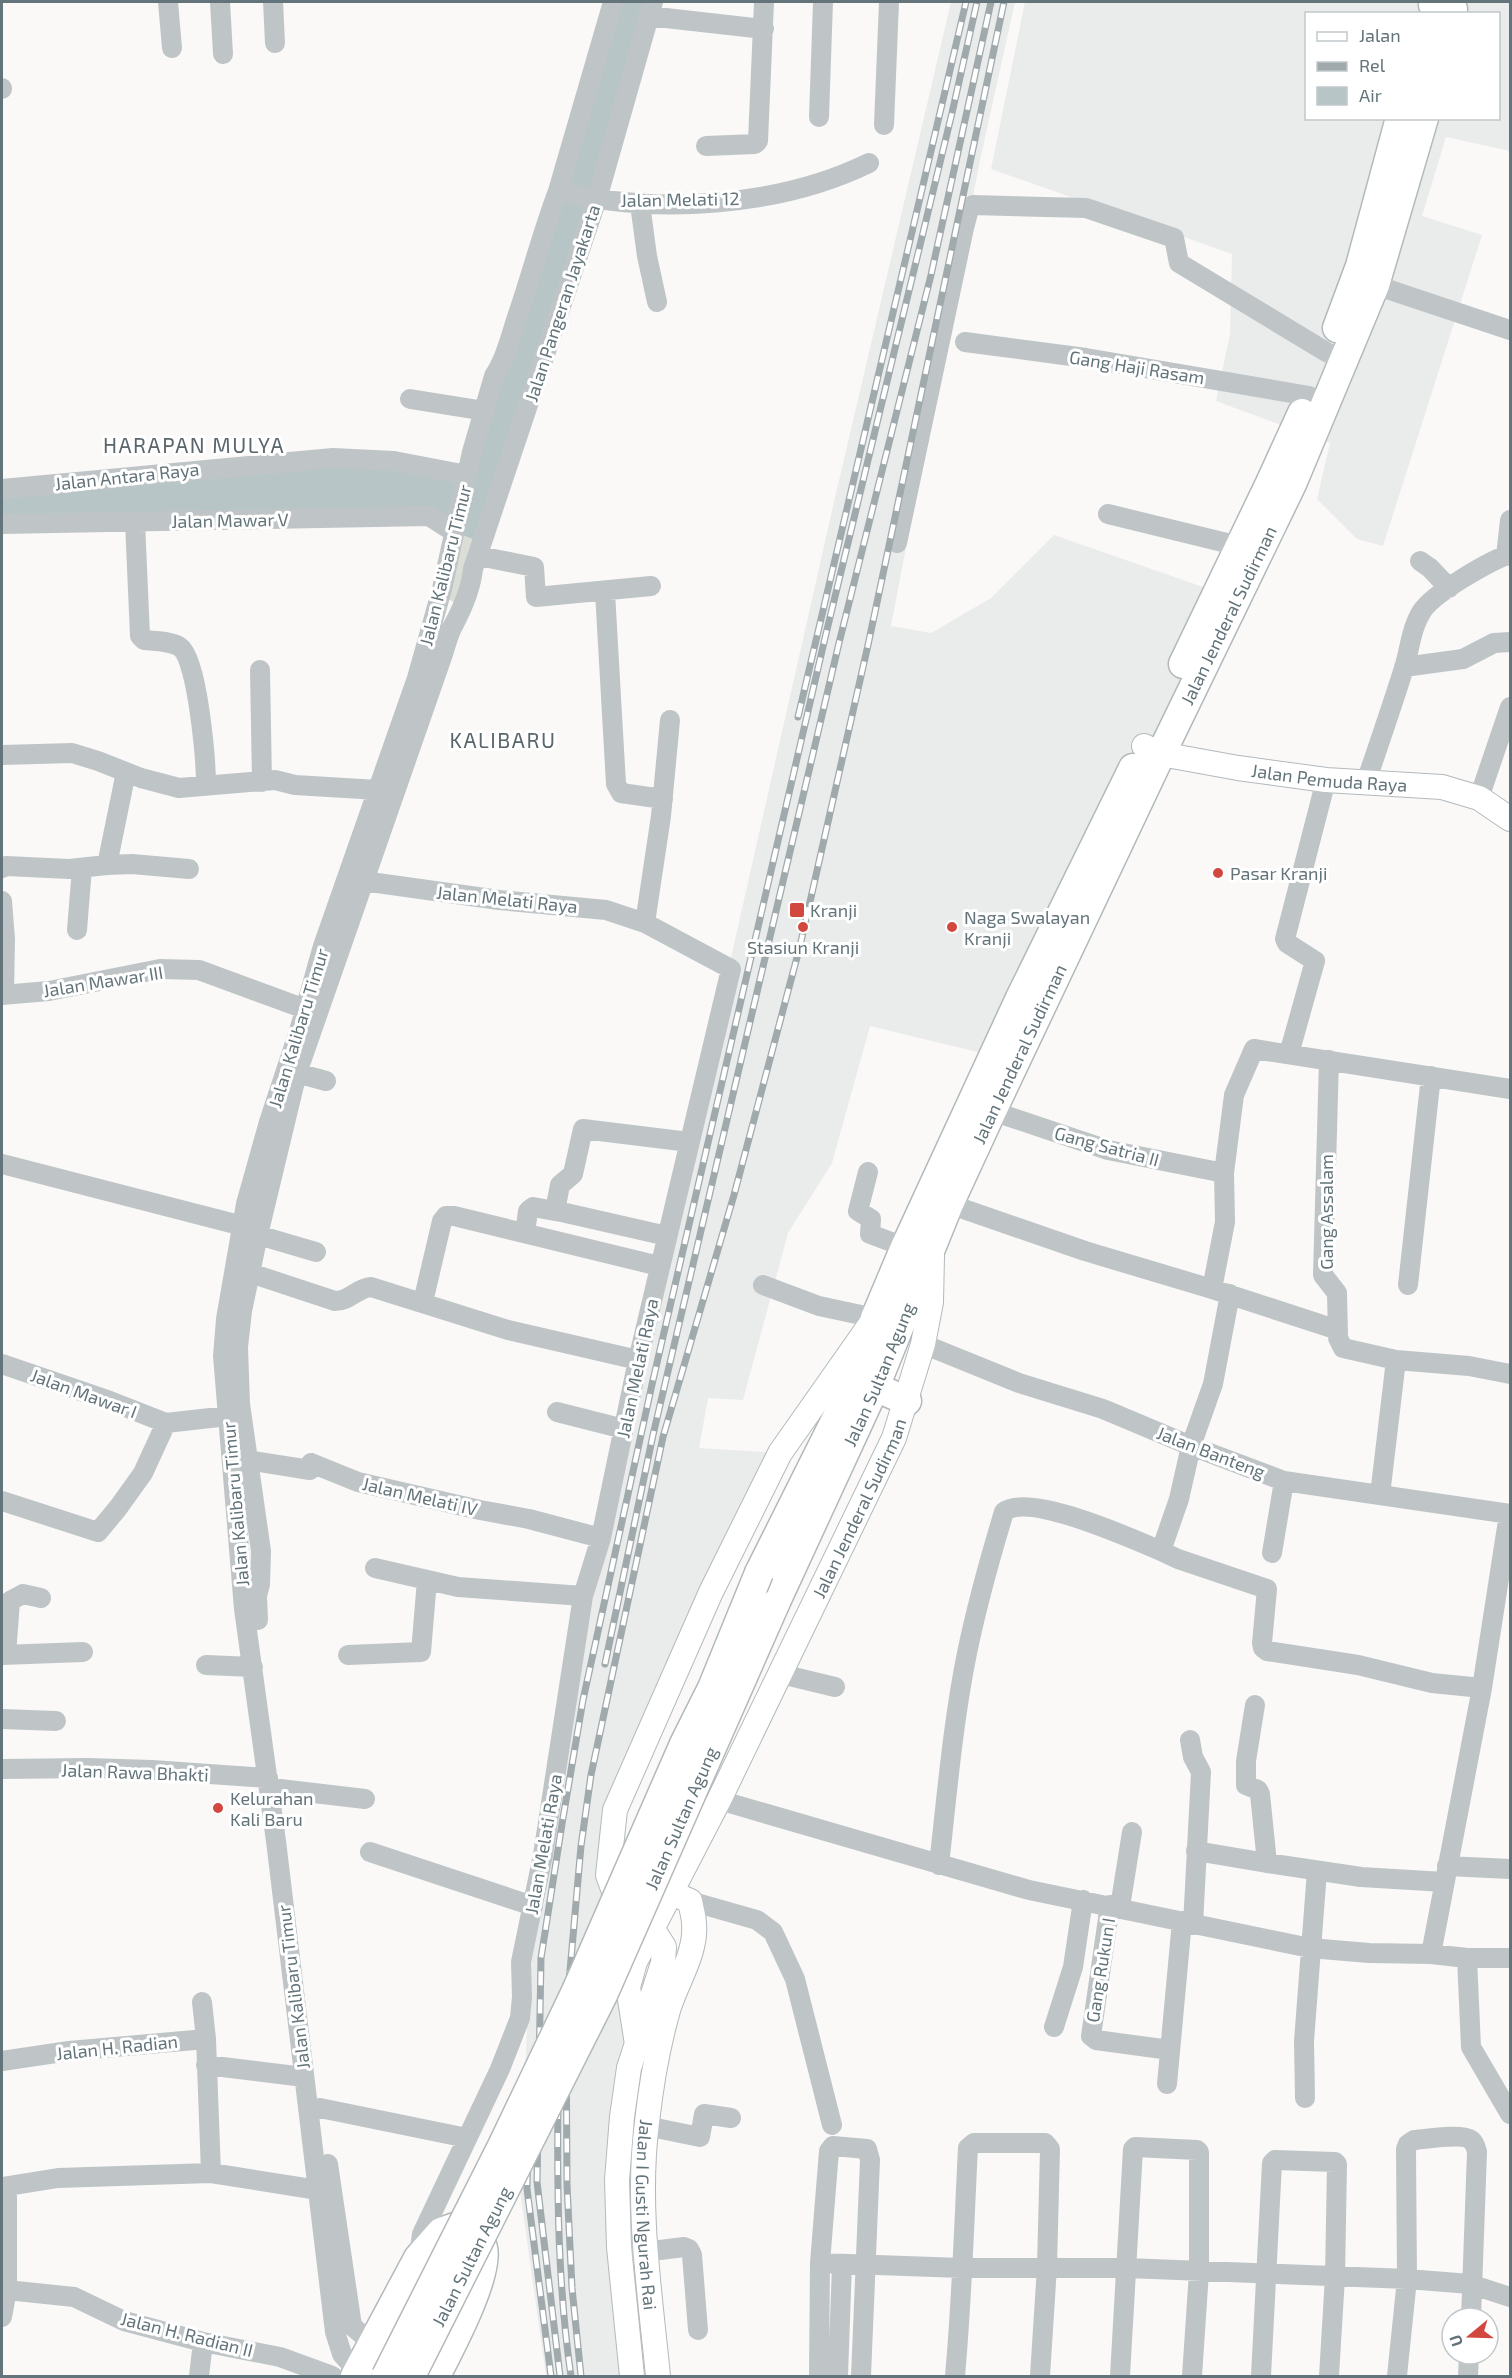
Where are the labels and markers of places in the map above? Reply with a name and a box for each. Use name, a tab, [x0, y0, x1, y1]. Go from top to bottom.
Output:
place label: Pasar Kranji	[1230, 862, 1327, 884]
marker: Pasar Kranji	[1211, 866, 1225, 880]
place label: Kranji	[810, 899, 857, 921]
marker: Kranji	[788, 901, 806, 919]
place label: Naga Swalayan Kranji	[964, 906, 1090, 949]
marker: Stasiun Kranji	[796, 920, 810, 934]
marker: Naga Swalayan Kranji	[945, 920, 959, 934]
place label: Stasiun Kranji	[747, 936, 859, 958]
place label: Kelurahan Kali Baru	[230, 1787, 314, 1830]
marker: Kelurahan Kali Baru	[211, 1801, 225, 1815]

